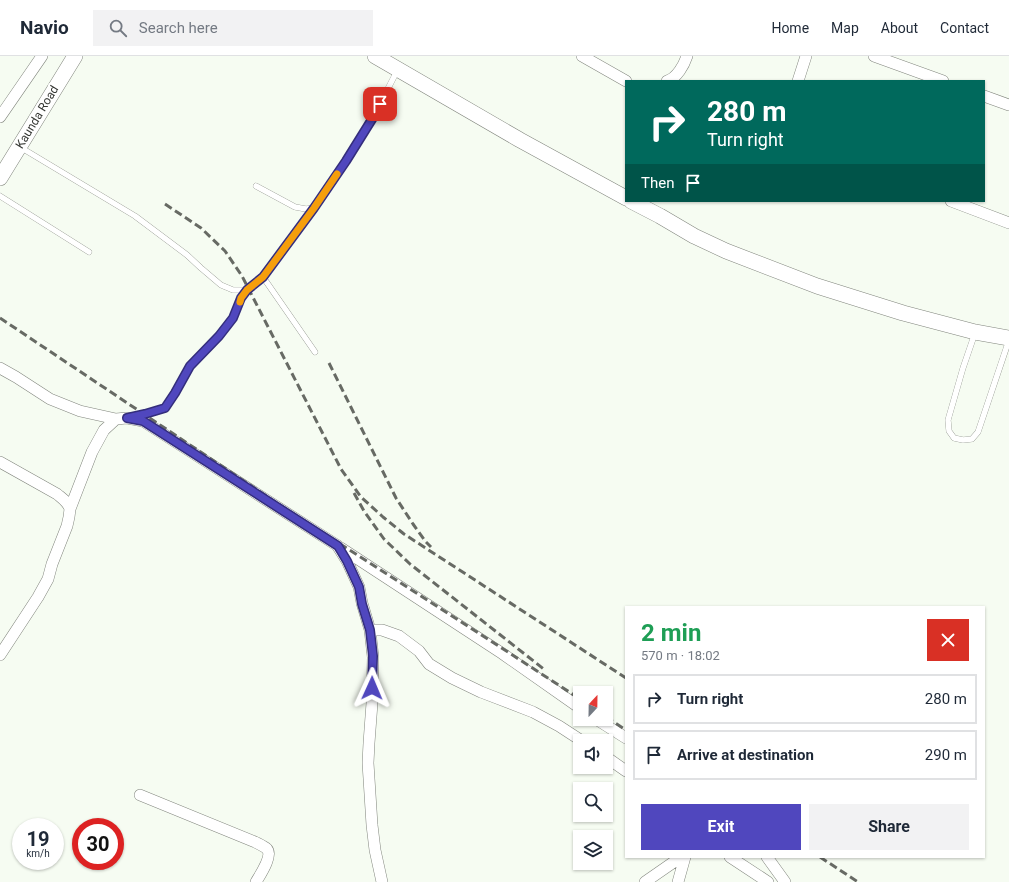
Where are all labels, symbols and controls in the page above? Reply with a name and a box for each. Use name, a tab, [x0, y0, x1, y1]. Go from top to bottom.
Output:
search box	[93, 10, 373, 46]
text: Navio	[20, 16, 69, 39]
icon: search	[107, 17, 129, 39]
text: Search here	[139, 19, 218, 37]
text: Home	[771, 20, 809, 36]
text: Map	[831, 20, 859, 36]
text: About	[881, 20, 918, 36]
text: Contact	[940, 20, 989, 36]
street label: Kaunda Road	[13, 83, 61, 151]
pin	[363, 87, 397, 121]
icon: arrive	[369, 93, 391, 115]
text: 280 m	[707, 95, 786, 128]
icon: right	[641, 96, 693, 148]
text: Turn right	[707, 129, 784, 150]
icon: arrive	[682, 172, 704, 194]
text: Then	[641, 174, 674, 192]
text: 2 min	[641, 619, 701, 647]
button: close	[927, 619, 969, 661]
text: 570 m · 18:02	[641, 648, 720, 663]
position arrow	[351, 667, 393, 709]
north arrow	[573, 686, 613, 726]
map controls	[573, 686, 613, 870]
icon: right	[643, 688, 665, 710]
text: Turn right	[677, 690, 743, 708]
text: 280 m	[925, 690, 967, 708]
button: sound	[573, 734, 613, 774]
icon: arrive	[643, 744, 665, 766]
text: Arrive at destination	[677, 746, 814, 764]
text: 290 m	[925, 746, 967, 764]
button: search	[573, 782, 613, 822]
button: Exit	[641, 804, 801, 850]
button: Share	[809, 804, 969, 850]
speed limit sign: 30	[72, 818, 124, 870]
text: 19	[27, 827, 49, 851]
button: layers	[573, 830, 613, 870]
text: km/h	[26, 848, 50, 859]

